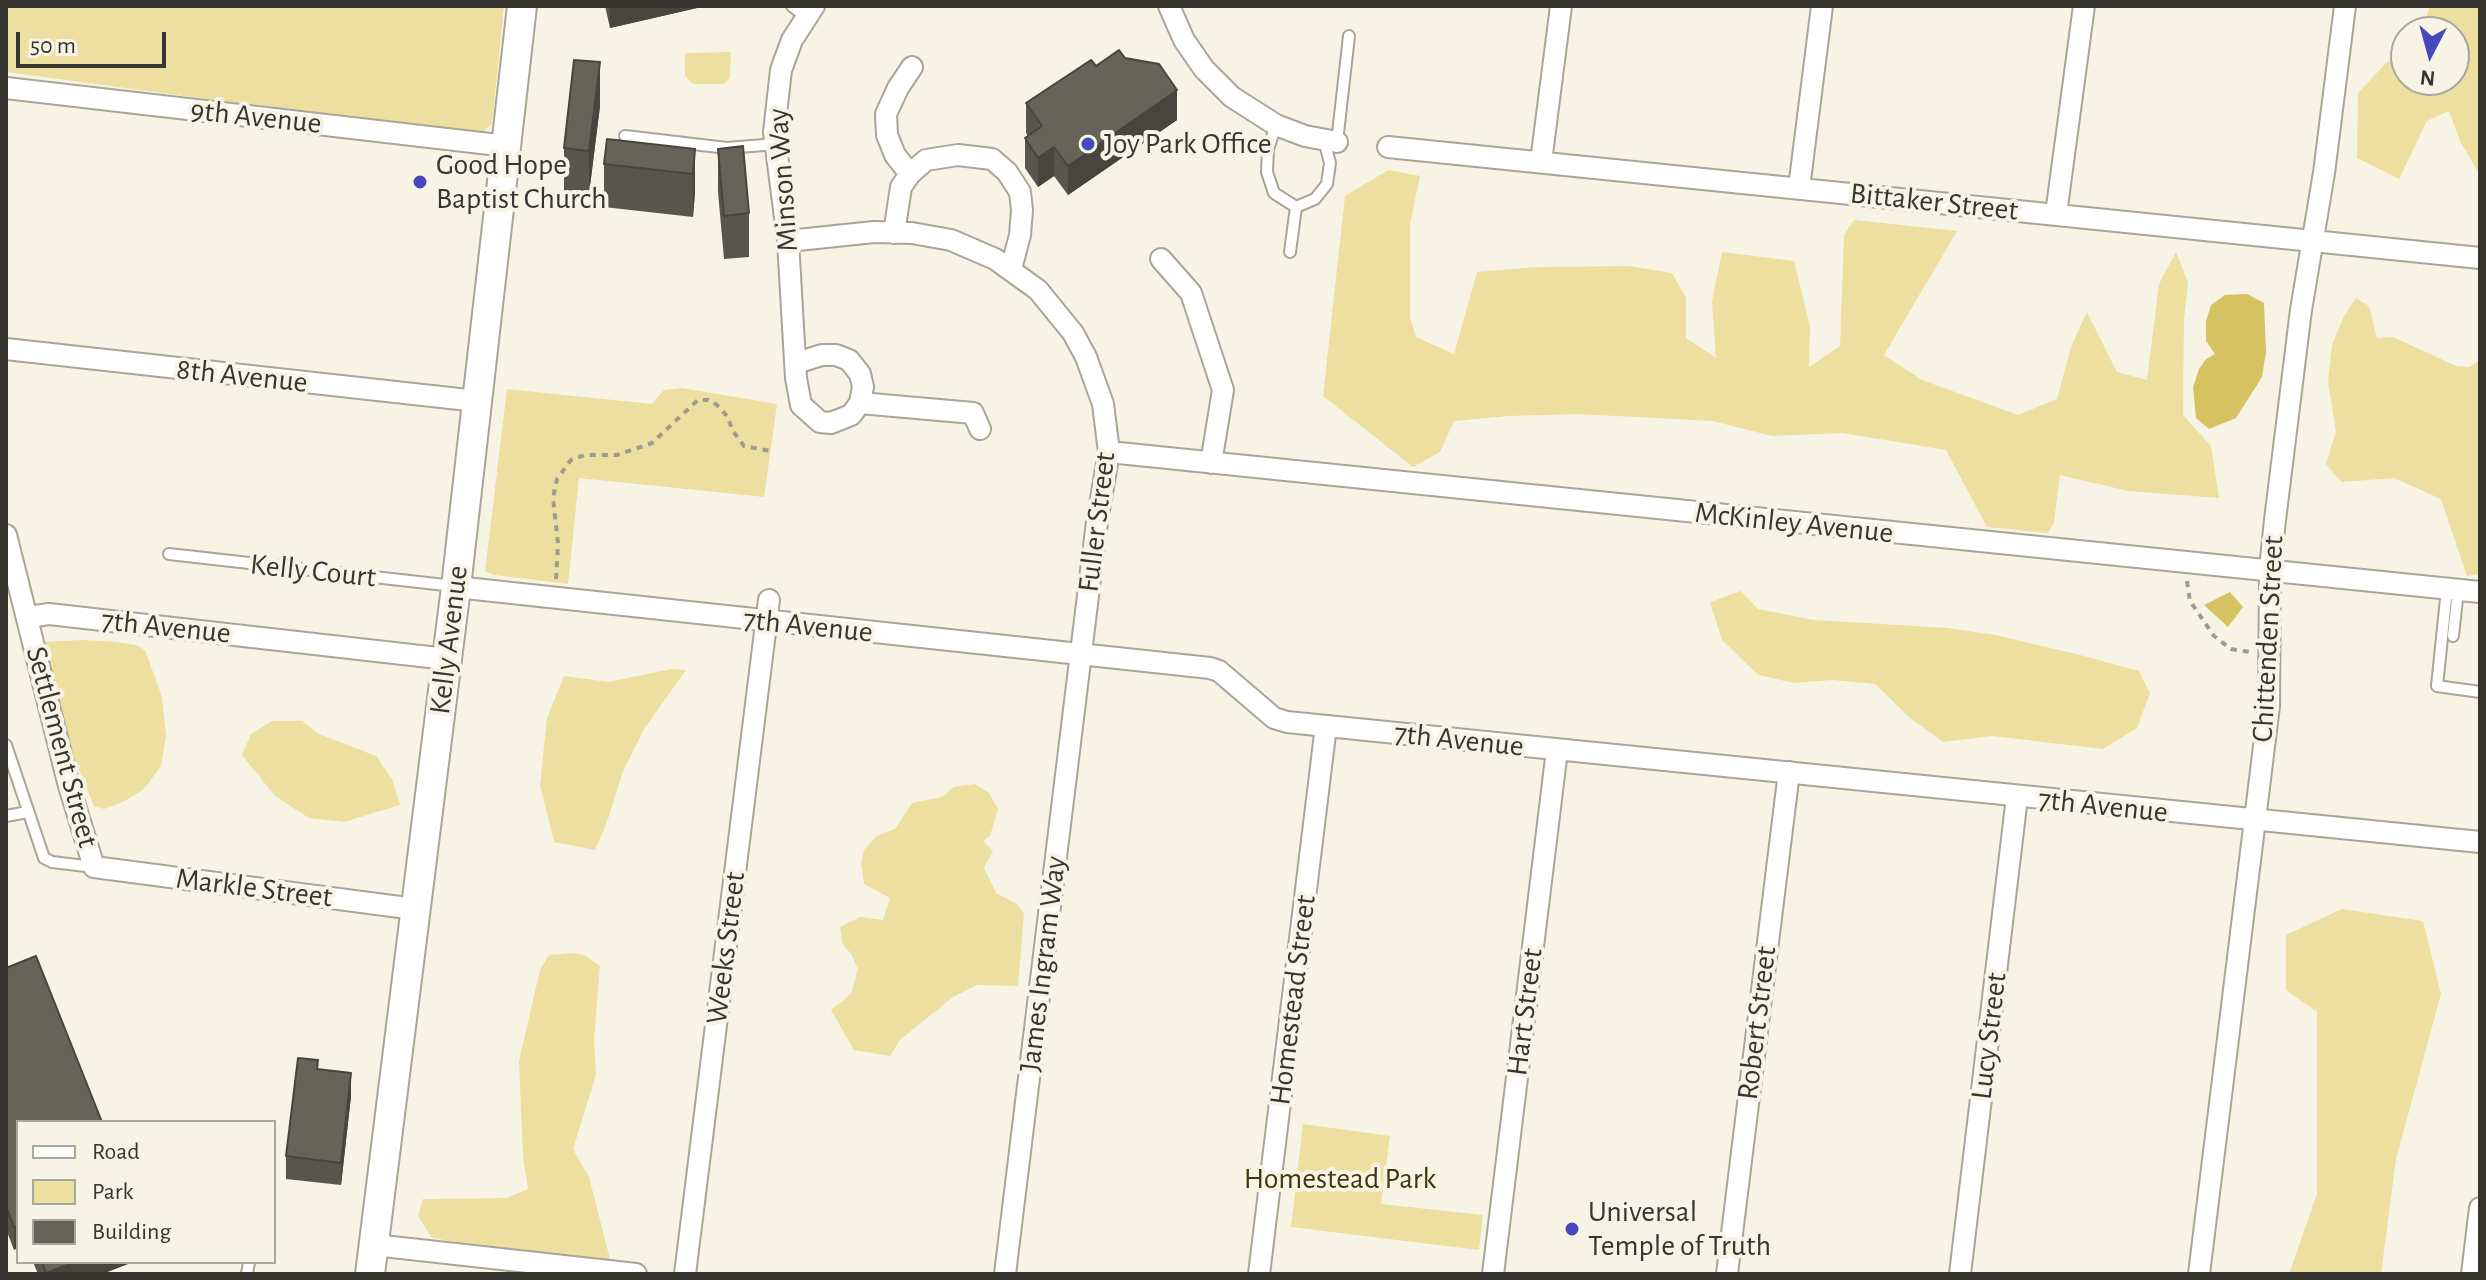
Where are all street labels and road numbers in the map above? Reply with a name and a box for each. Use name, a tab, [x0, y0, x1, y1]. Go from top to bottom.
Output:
street label: 9th Avenue	[189, 92, 323, 142]
street label: Minson Way	[760, 107, 806, 253]
street label: Bittaker Street	[1848, 175, 2020, 229]
street label: 8th Avenue	[175, 351, 309, 401]
street label: Fuller Street	[1071, 450, 1123, 594]
street label: McKinley Avenue	[1693, 495, 1895, 551]
street label: Chittenden Street	[2245, 535, 2291, 743]
street label: Kelly Court	[248, 547, 378, 595]
street label: Kelly Avenue	[422, 564, 476, 716]
street label: 7th Avenue	[741, 601, 875, 651]
street label: 7th Avenue	[99, 602, 233, 652]
street label: Settlement Street	[18, 643, 106, 851]
street label: 7th Avenue	[1392, 715, 1526, 765]
street label: 7th Avenue	[2036, 781, 2170, 831]
street label: James Ingram Way	[1012, 854, 1074, 1074]
street label: Markle Street	[174, 861, 334, 915]
street label: Weeks Street	[699, 870, 753, 1026]
street label: Homestead Street	[1262, 893, 1324, 1107]
street label: Robert Street	[1730, 944, 1784, 1102]
street label: Hart Street	[1499, 946, 1551, 1078]
street label: Lucy Street	[1963, 970, 2015, 1102]

